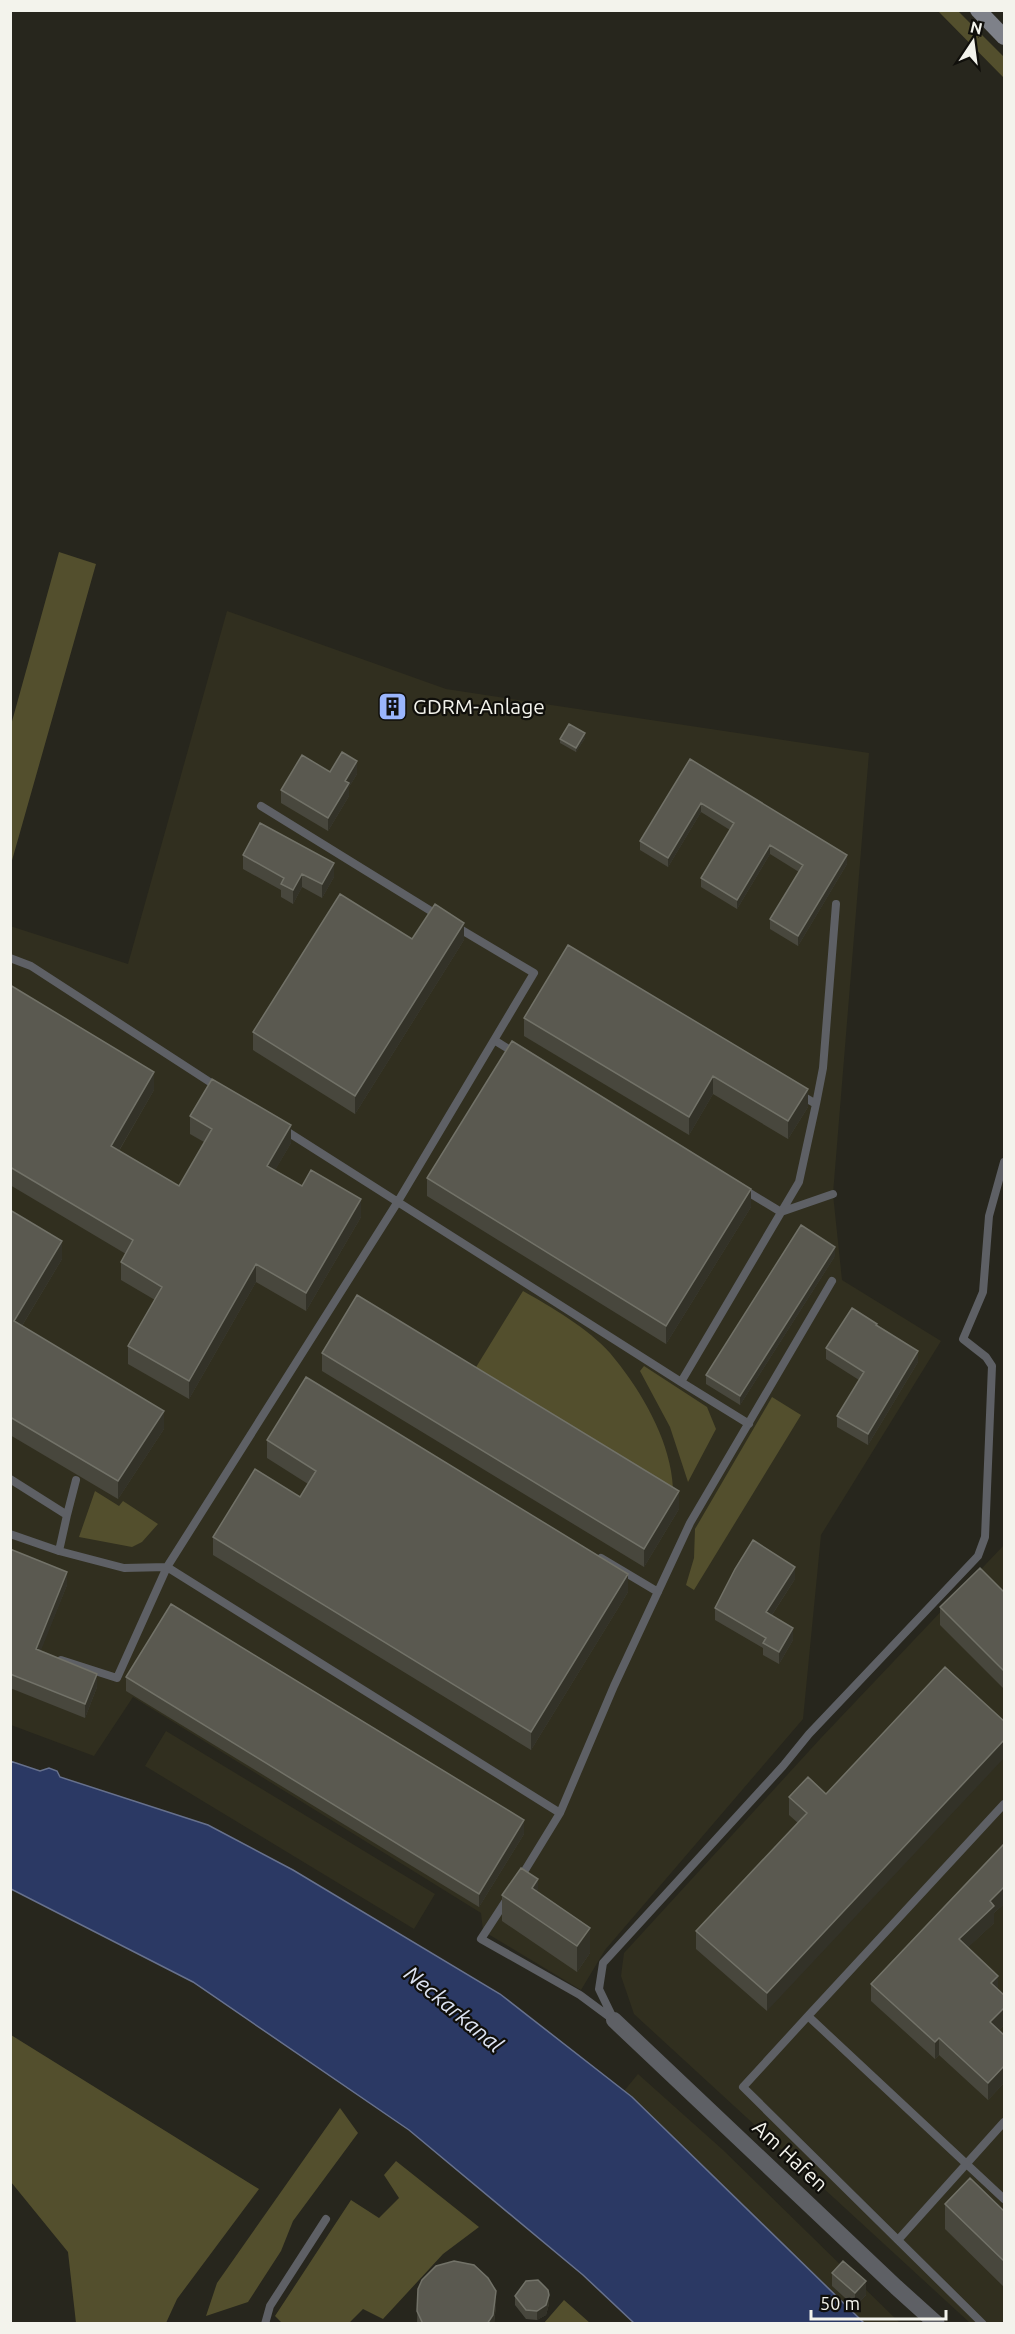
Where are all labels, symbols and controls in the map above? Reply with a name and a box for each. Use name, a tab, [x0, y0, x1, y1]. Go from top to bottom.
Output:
north arrow	[943, 12, 1003, 72]
text: N	[969, 17, 984, 37]
building icon: GDRM-Anlage	[376, 691, 408, 723]
place label: GDRM-Anlage	[413, 694, 545, 718]
water label: Neckarkanal	[400, 1960, 509, 2057]
street label: Am Hafen	[748, 2115, 833, 2196]
scale bar	[811, 2283, 946, 2321]
text: 50 m	[820, 2293, 860, 2313]

